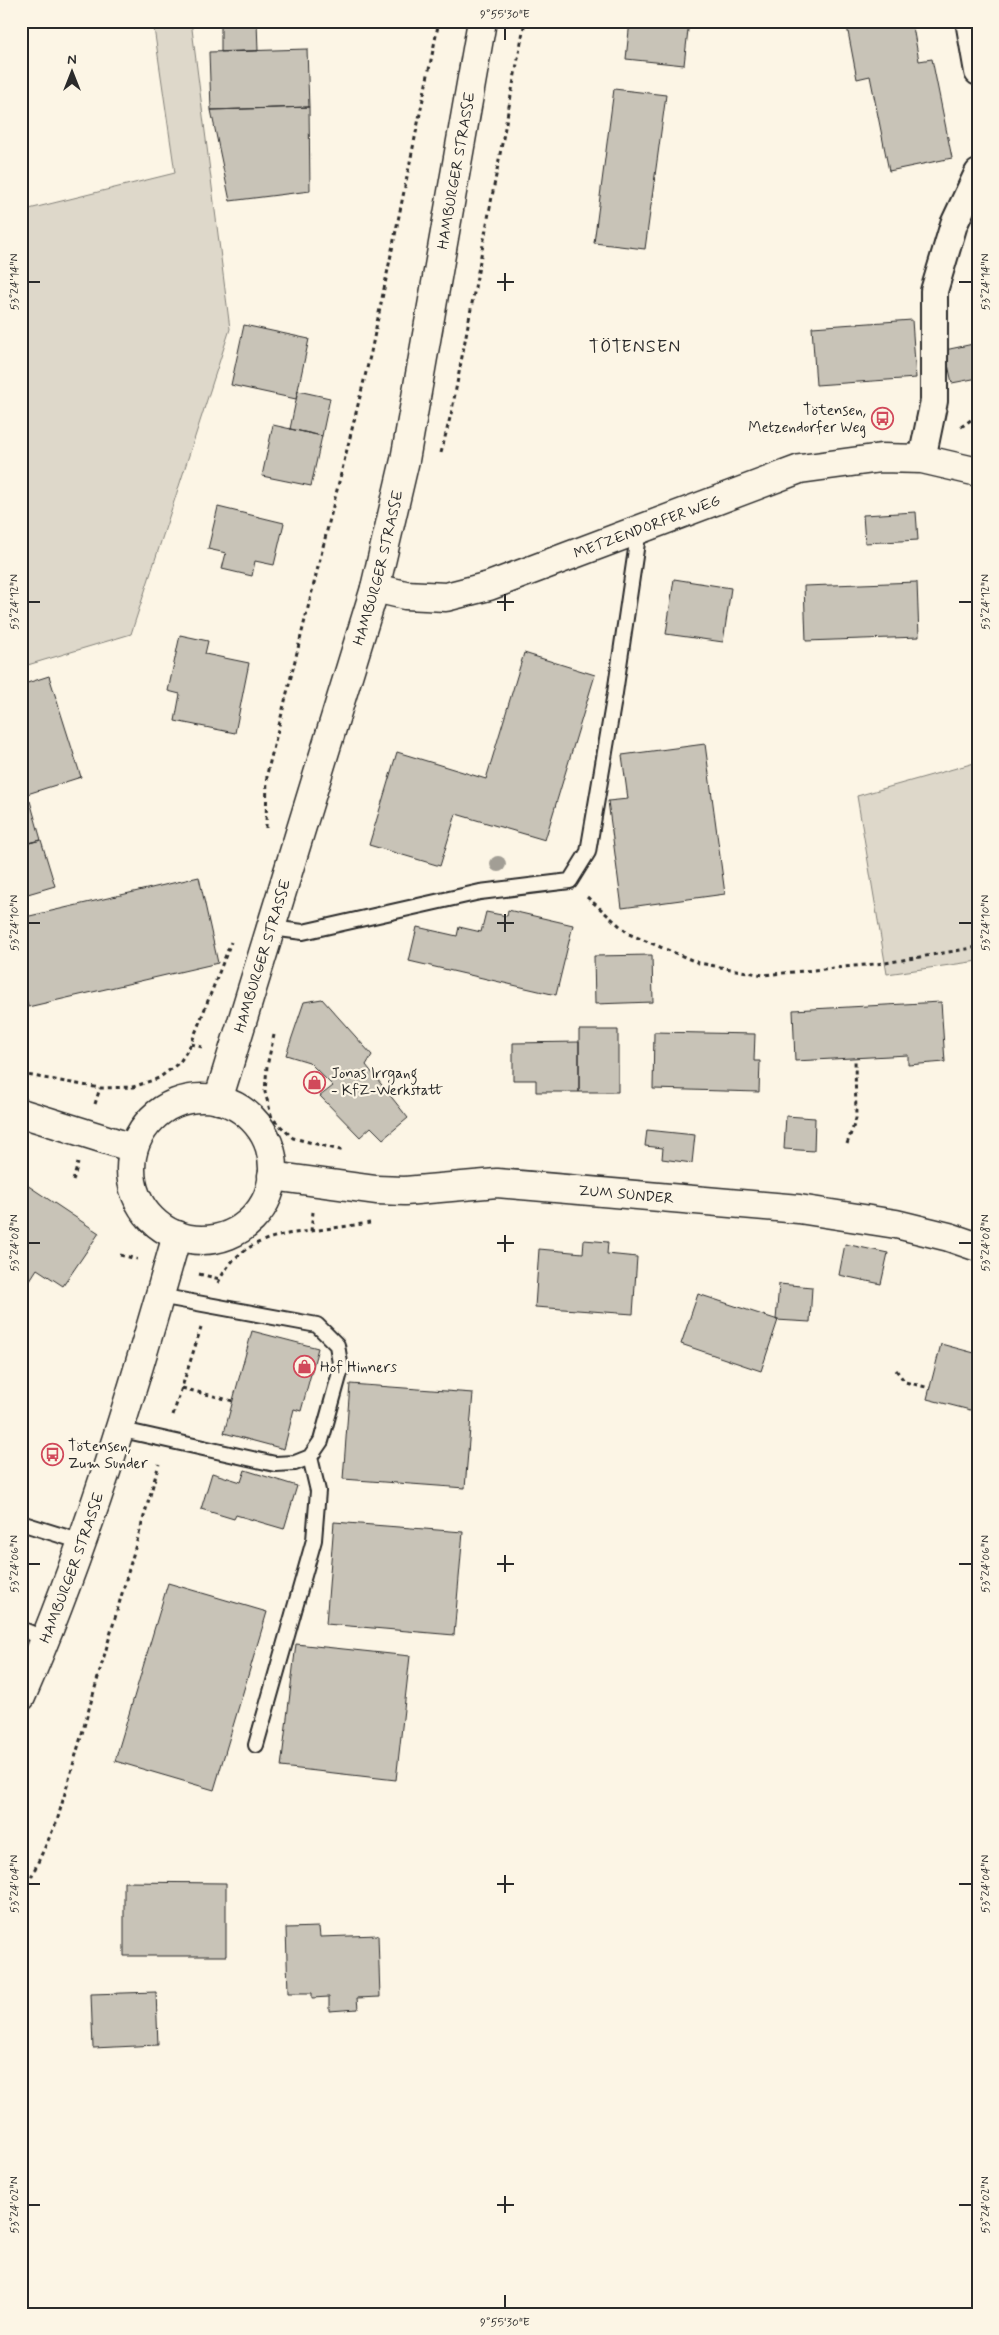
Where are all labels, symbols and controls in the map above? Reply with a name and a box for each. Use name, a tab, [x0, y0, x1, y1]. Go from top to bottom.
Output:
text: 9°55'30"E	[480, 7, 530, 23]
north arrow	[48, 48, 98, 98]
text: N	[67, 51, 77, 69]
street label: HAMBURGER STRASSE	[433, 90, 480, 251]
text: 53°24'14"N	[7, 253, 23, 311]
text: 53°24'14"N	[978, 253, 994, 311]
district label: TÖTENSEN	[589, 335, 681, 359]
place label: Tötensen, Metzendorfer Weg	[748, 401, 866, 438]
bus stop icon: Tötensen, Metzendorfer Weg	[870, 407, 894, 431]
street label: HAMBURGER STRASSE	[349, 488, 409, 648]
street label: METZENDORFER WEG	[571, 491, 724, 564]
text: 53°24'12"N	[7, 574, 23, 630]
text: 53°24'12"N	[978, 574, 994, 630]
street label: HAMBURGER STRASSE	[230, 876, 296, 1035]
text: 53°24'10"N	[7, 895, 23, 951]
text: 53°24'10"N	[978, 895, 994, 951]
place label: Jonas Irrgang - KfZ-Werkstatt	[331, 1064, 444, 1101]
shop icon: Jonas Irrgang - KfZ-Werkstatt	[303, 1070, 327, 1094]
street label: ZUM SUNDER	[578, 1181, 675, 1209]
text: 53°24'08"N	[7, 1214, 23, 1272]
text: 53°24'08"N	[978, 1214, 994, 1272]
shop icon: Hof Hinners	[292, 1355, 316, 1379]
place label: Hof Hinners	[320, 1358, 397, 1378]
place label: Tötensen, Zum Sunder	[68, 1437, 148, 1474]
bus stop icon: Tötensen, Zum Sunder	[40, 1443, 64, 1467]
street label: HAMBURGER STRASSE	[36, 1489, 109, 1647]
text: 53°24'06"N	[7, 1535, 23, 1593]
text: 53°24'06"N	[978, 1535, 994, 1593]
text: 53°24'04"N	[7, 1855, 23, 1913]
text: 53°24'04"N	[978, 1855, 994, 1913]
text: 53°24'02"N	[7, 2176, 23, 2234]
text: 53°24'02"N	[978, 2176, 994, 2234]
text: 9°55'30"E	[480, 2315, 530, 2331]

